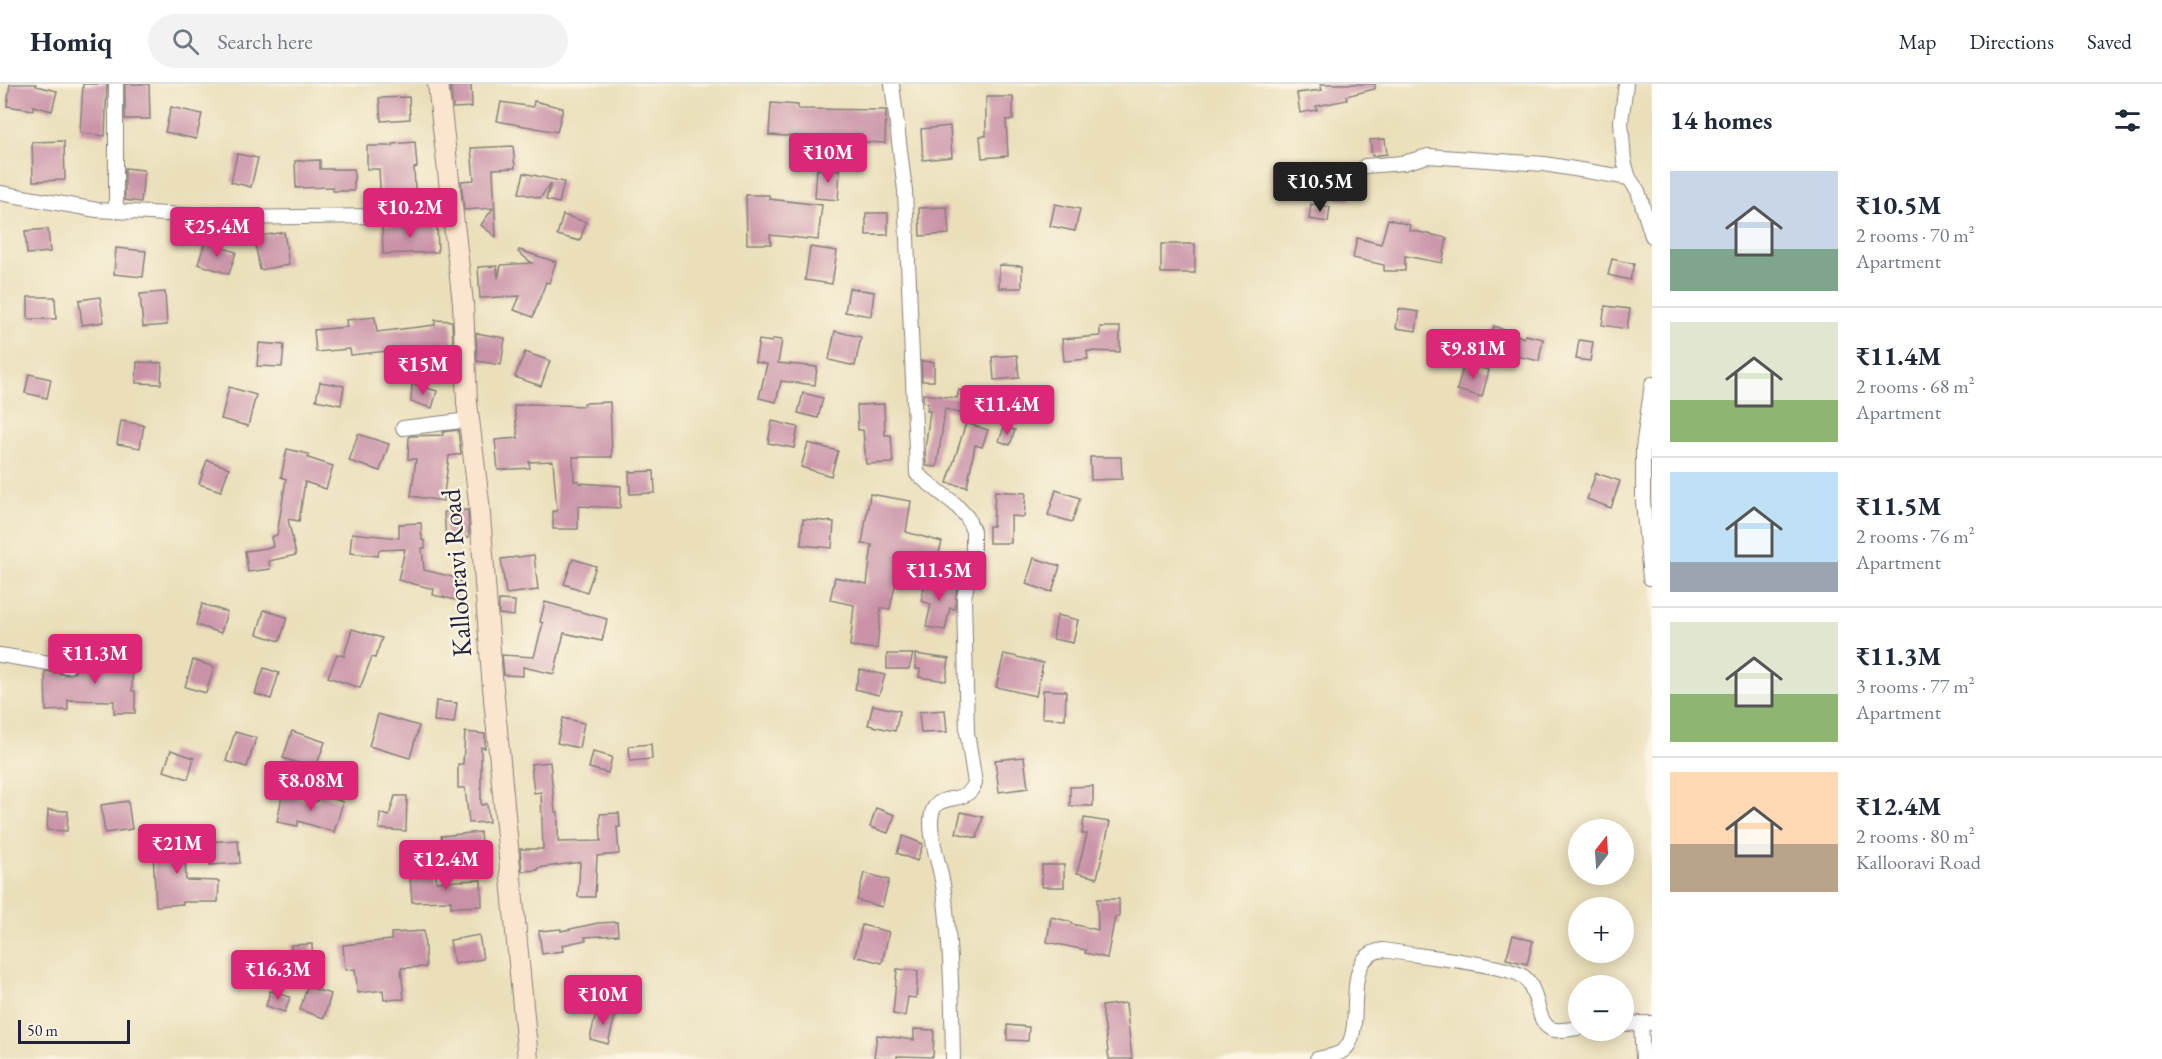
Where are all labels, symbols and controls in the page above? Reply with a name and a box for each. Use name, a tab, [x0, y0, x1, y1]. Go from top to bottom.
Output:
search box	[148, 14, 568, 68]
text: Homiq	[30, 23, 112, 59]
icon: search	[169, 25, 202, 58]
text: Search here	[217, 27, 313, 56]
text: Map	[1899, 28, 1936, 55]
text: Directions	[1969, 28, 2054, 55]
text: Saved	[2087, 28, 2132, 55]
text: 14 homes	[1670, 103, 1772, 137]
icon: filters	[2111, 104, 2144, 137]
pin: ₹10M	[792, 133, 864, 184]
text: ₹10M	[803, 139, 853, 165]
pin: ₹10.5M	[1271, 162, 1369, 213]
text: ₹10.5M	[1287, 168, 1353, 194]
pin: ₹10.2M	[361, 188, 459, 239]
text: ₹10.5M	[1856, 188, 1941, 222]
text: ₹10.2M	[377, 194, 443, 220]
icon: home	[1718, 195, 1790, 267]
pin: ₹25.4M	[168, 207, 266, 258]
text: ₹25.4M	[184, 213, 250, 239]
text: 2 rooms · 70 m²	[1856, 222, 1975, 248]
text: Apartment	[1856, 248, 1941, 274]
pin: ₹9.81M	[1424, 329, 1522, 380]
text: ₹9.81M	[1440, 335, 1506, 361]
text: ₹11.4M	[1856, 339, 1941, 373]
pin: ₹15M	[387, 345, 459, 396]
icon: home	[1718, 346, 1790, 418]
text: ₹15M	[398, 351, 448, 377]
text: 2 rooms · 68 m²	[1856, 373, 1975, 399]
pin: ₹11.4M	[958, 385, 1056, 436]
text: ₹11.4M	[974, 391, 1040, 417]
text: Apartment	[1856, 399, 1941, 425]
street label: Kallooravi Road	[433, 487, 479, 658]
text: ₹11.5M	[1856, 489, 1941, 523]
icon: home	[1718, 496, 1790, 568]
text: 2 rooms · 76 m²	[1856, 523, 1975, 549]
text: Apartment	[1856, 549, 1941, 575]
pin: ₹11.5M	[890, 551, 988, 602]
text: ₹11.5M	[906, 557, 972, 583]
pin: ₹11.3M	[46, 634, 144, 685]
text: ₹11.3M	[1856, 639, 1941, 673]
text: ₹11.3M	[62, 640, 128, 666]
icon: home	[1718, 646, 1790, 718]
text: 3 rooms · 77 m²	[1856, 673, 1975, 699]
text: Apartment	[1856, 699, 1941, 725]
pin: ₹8.08M	[262, 761, 360, 812]
text: ₹8.08M	[278, 767, 344, 793]
text: ₹12.4M	[1856, 789, 1941, 823]
icon: home	[1718, 796, 1790, 868]
north arrow	[1568, 819, 1634, 885]
map controls	[1568, 819, 1634, 1041]
text: 2 rooms · 80 m²	[1856, 823, 1975, 849]
pin: ₹21M	[141, 824, 213, 875]
text: ₹21M	[152, 830, 202, 856]
pin: ₹12.4M	[397, 840, 495, 891]
text: ₹12.4M	[413, 846, 479, 872]
text: Kallooravi Road	[1856, 849, 1981, 875]
button: +	[1568, 897, 1634, 963]
pin: ₹16.3M	[229, 950, 327, 1001]
text: ₹16.3M	[245, 956, 311, 982]
pin: ₹10M	[567, 975, 639, 1026]
button: −	[1568, 975, 1634, 1041]
text: ₹10M	[578, 981, 628, 1007]
scale bar	[18, 1017, 130, 1044]
text: 50 m	[27, 1020, 58, 1041]

